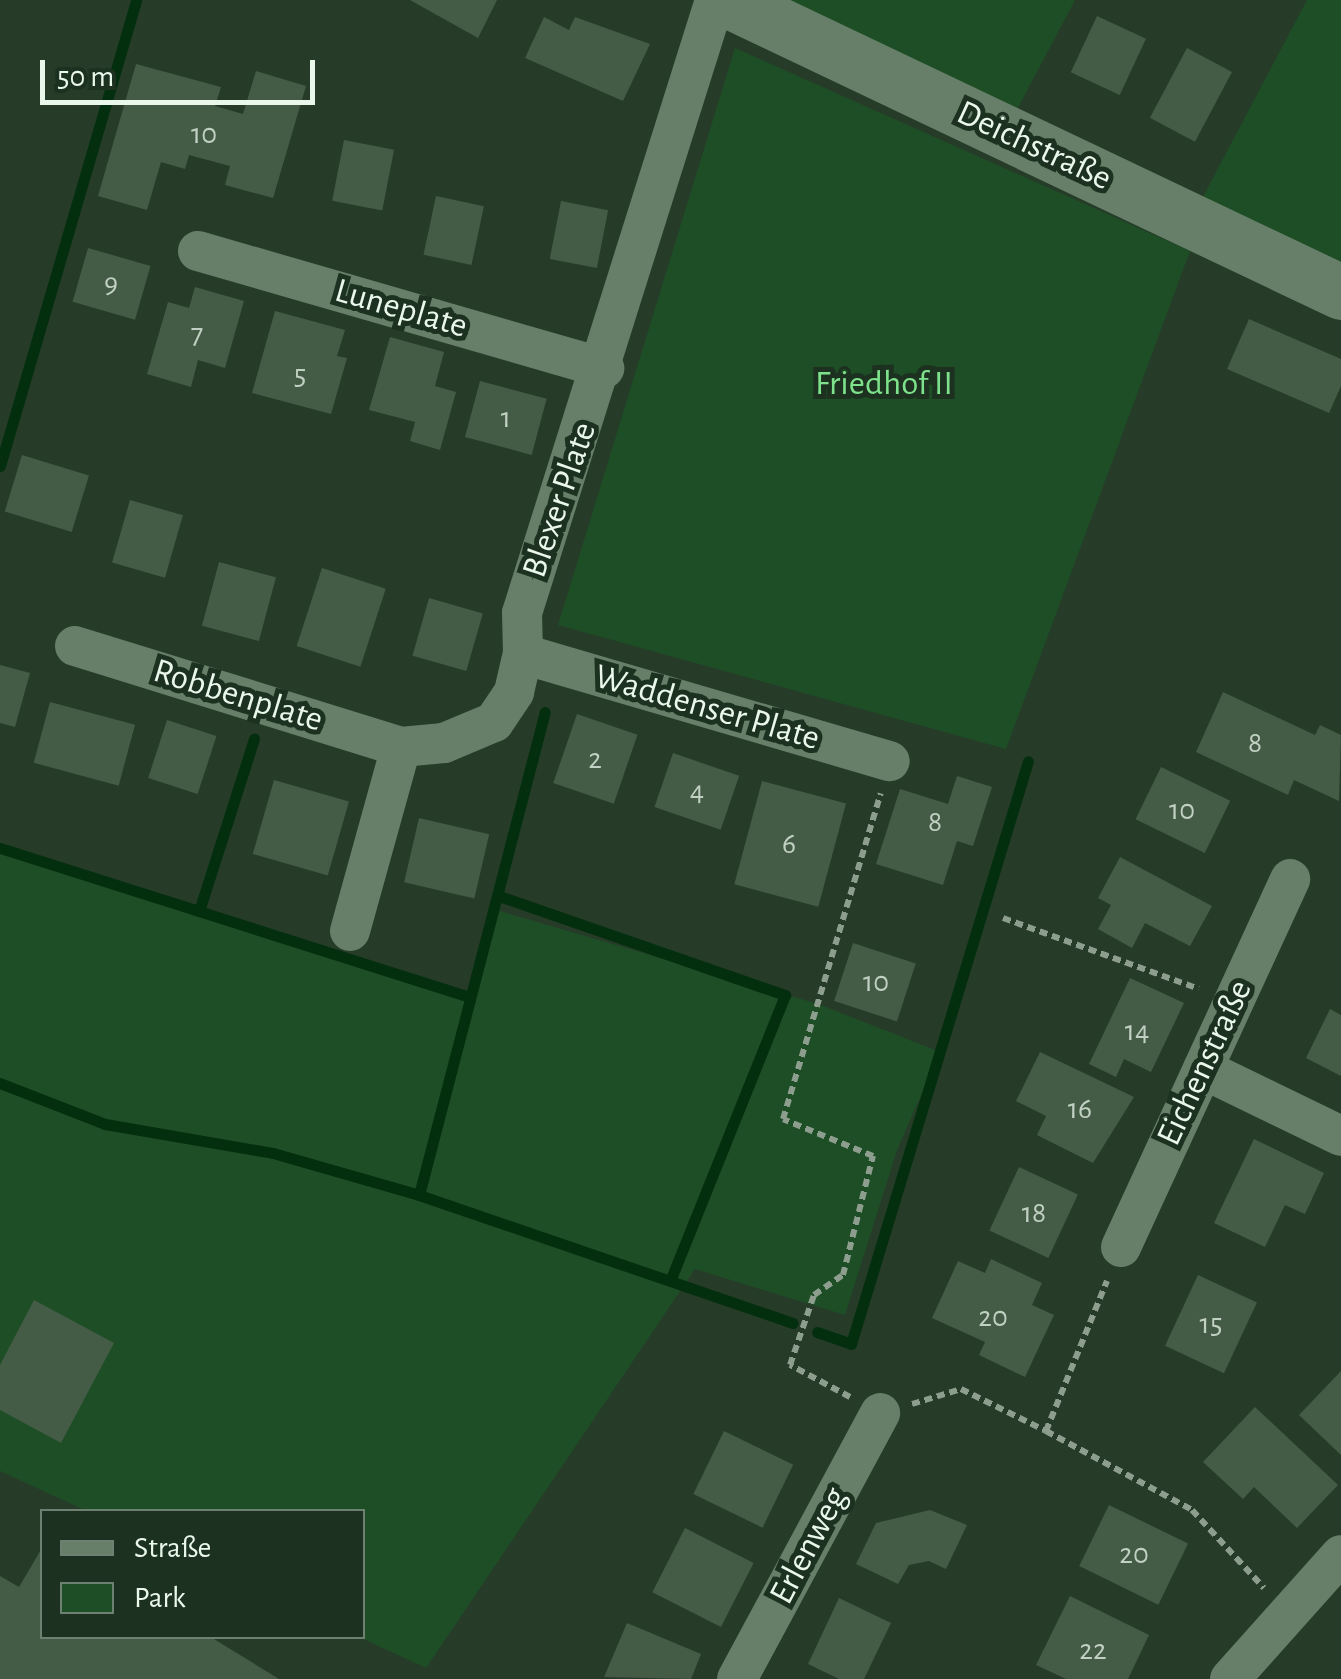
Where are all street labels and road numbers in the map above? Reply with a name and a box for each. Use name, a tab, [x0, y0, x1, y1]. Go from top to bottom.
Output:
street label: Deichstraße	[950, 92, 1118, 200]
street label: Luneplate	[330, 270, 472, 348]
street label: Blexer Plate	[514, 417, 606, 583]
street label: Robbenplate	[148, 650, 328, 742]
street label: Waddenser Plate	[590, 656, 824, 760]
street label: Eichenstraße	[1148, 973, 1262, 1153]
street label: Erlenweg	[761, 1481, 857, 1611]

